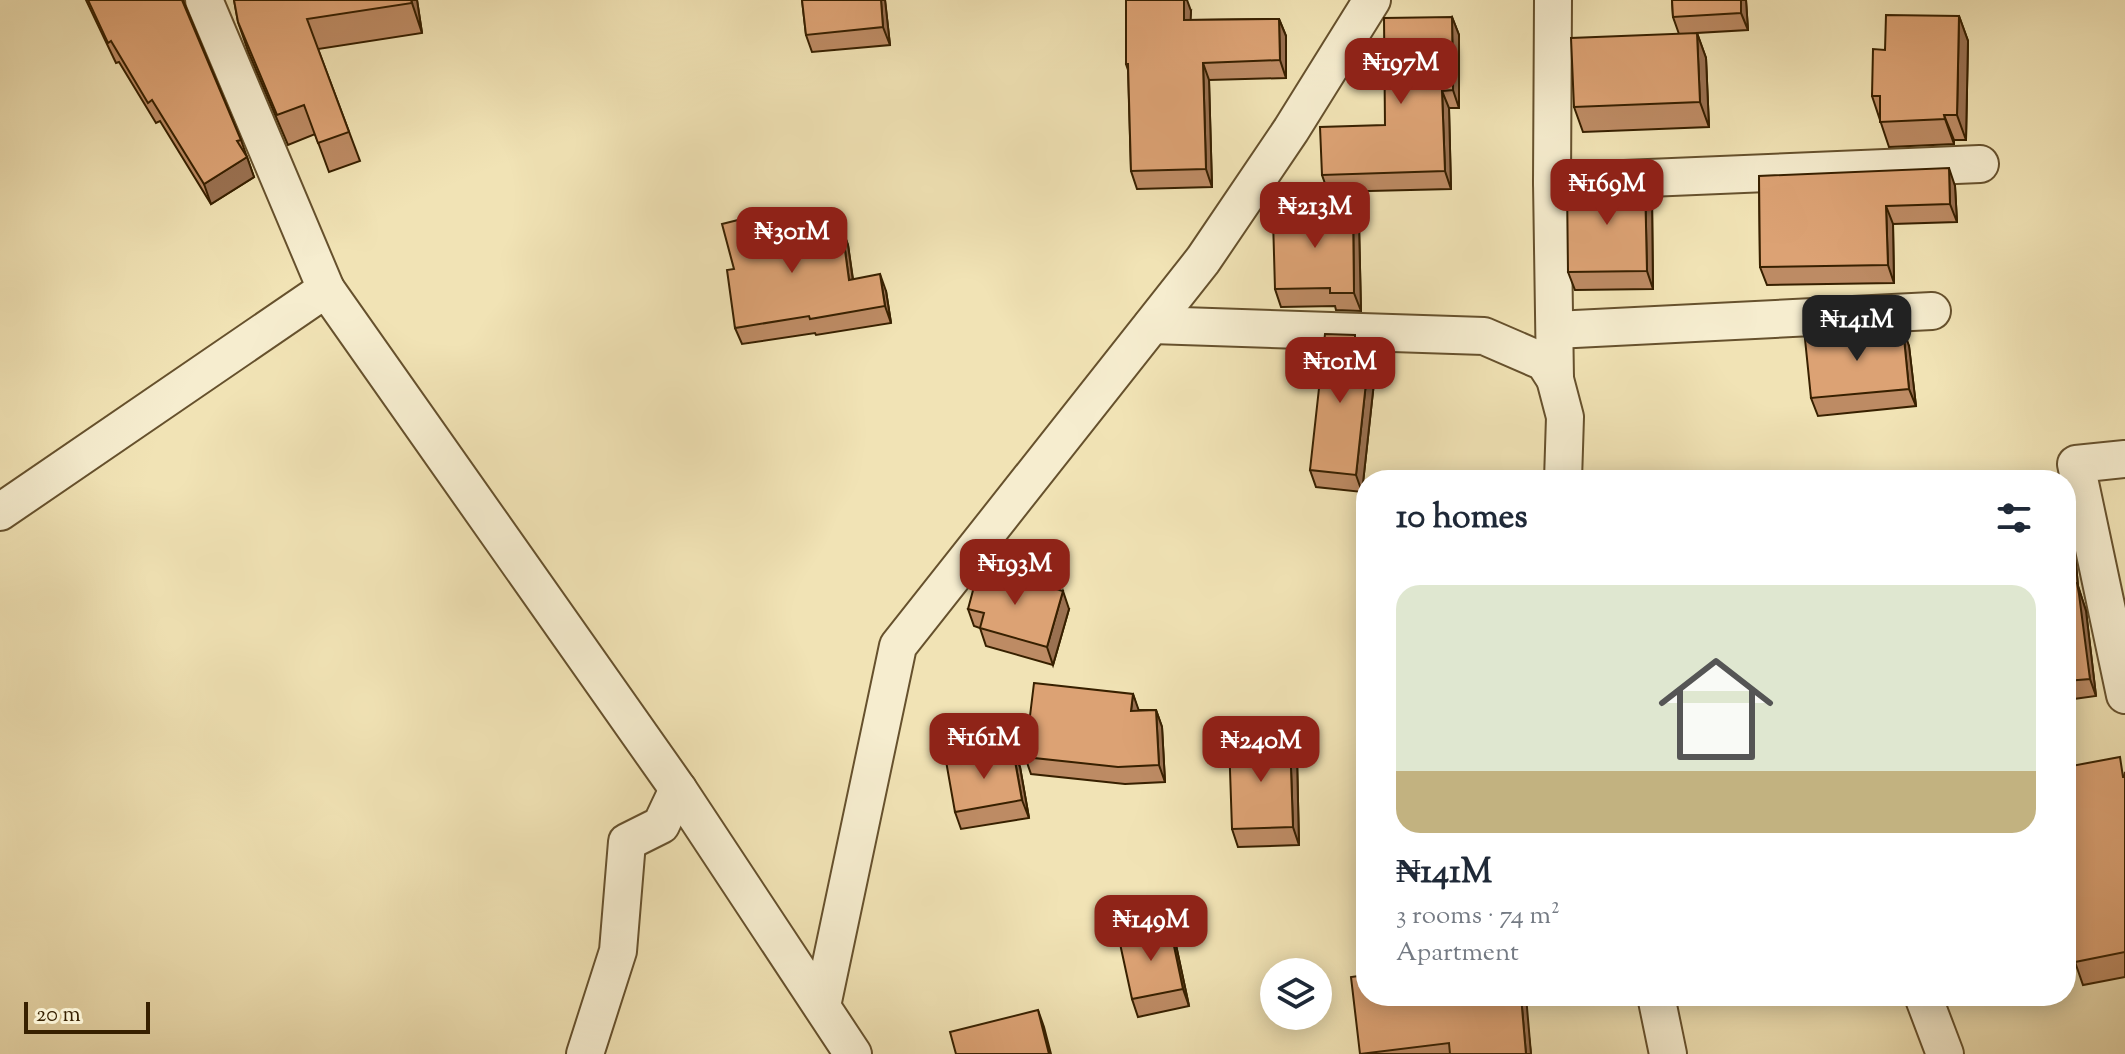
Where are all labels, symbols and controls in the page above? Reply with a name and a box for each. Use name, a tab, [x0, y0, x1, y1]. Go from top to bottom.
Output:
pin: ₦197M	[1345, 38, 1457, 106]
text: ₦197M	[1363, 45, 1439, 82]
pin: ₦169M	[1551, 159, 1663, 227]
text: ₦169M	[1568, 166, 1646, 203]
pin: ₦213M	[1259, 182, 1371, 250]
text: ₦213M	[1278, 189, 1352, 226]
pin: ₦301M	[736, 207, 848, 275]
text: ₦301M	[754, 214, 830, 251]
pin: ₦141M	[1801, 295, 1913, 363]
text: ₦141M	[1820, 302, 1894, 339]
pin: ₦101M	[1284, 337, 1396, 405]
text: ₦101M	[1303, 344, 1377, 381]
text: 10 homes	[1396, 494, 1528, 543]
icon: filters	[1992, 496, 2036, 540]
pin: ₦193M	[959, 539, 1071, 607]
text: ₦193M	[978, 546, 1052, 583]
icon: home	[1644, 637, 1788, 781]
pin: ₦161M	[928, 713, 1040, 781]
pin: ₦240M	[1205, 716, 1317, 784]
text: ₦161M	[947, 720, 1021, 757]
text: ₦240M	[1220, 723, 1302, 760]
text: ₦141M	[1396, 849, 1492, 898]
pin: ₦149M	[1095, 895, 1207, 963]
text: 3 rooms · 74 m²	[1396, 898, 1560, 935]
text: ₦149M	[1112, 902, 1190, 939]
text: Apartment	[1396, 935, 1519, 972]
map controls	[1260, 958, 1332, 1030]
button: layers	[1260, 958, 1332, 1030]
scale bar	[24, 998, 150, 1034]
text: 20 m	[36, 1000, 81, 1032]

